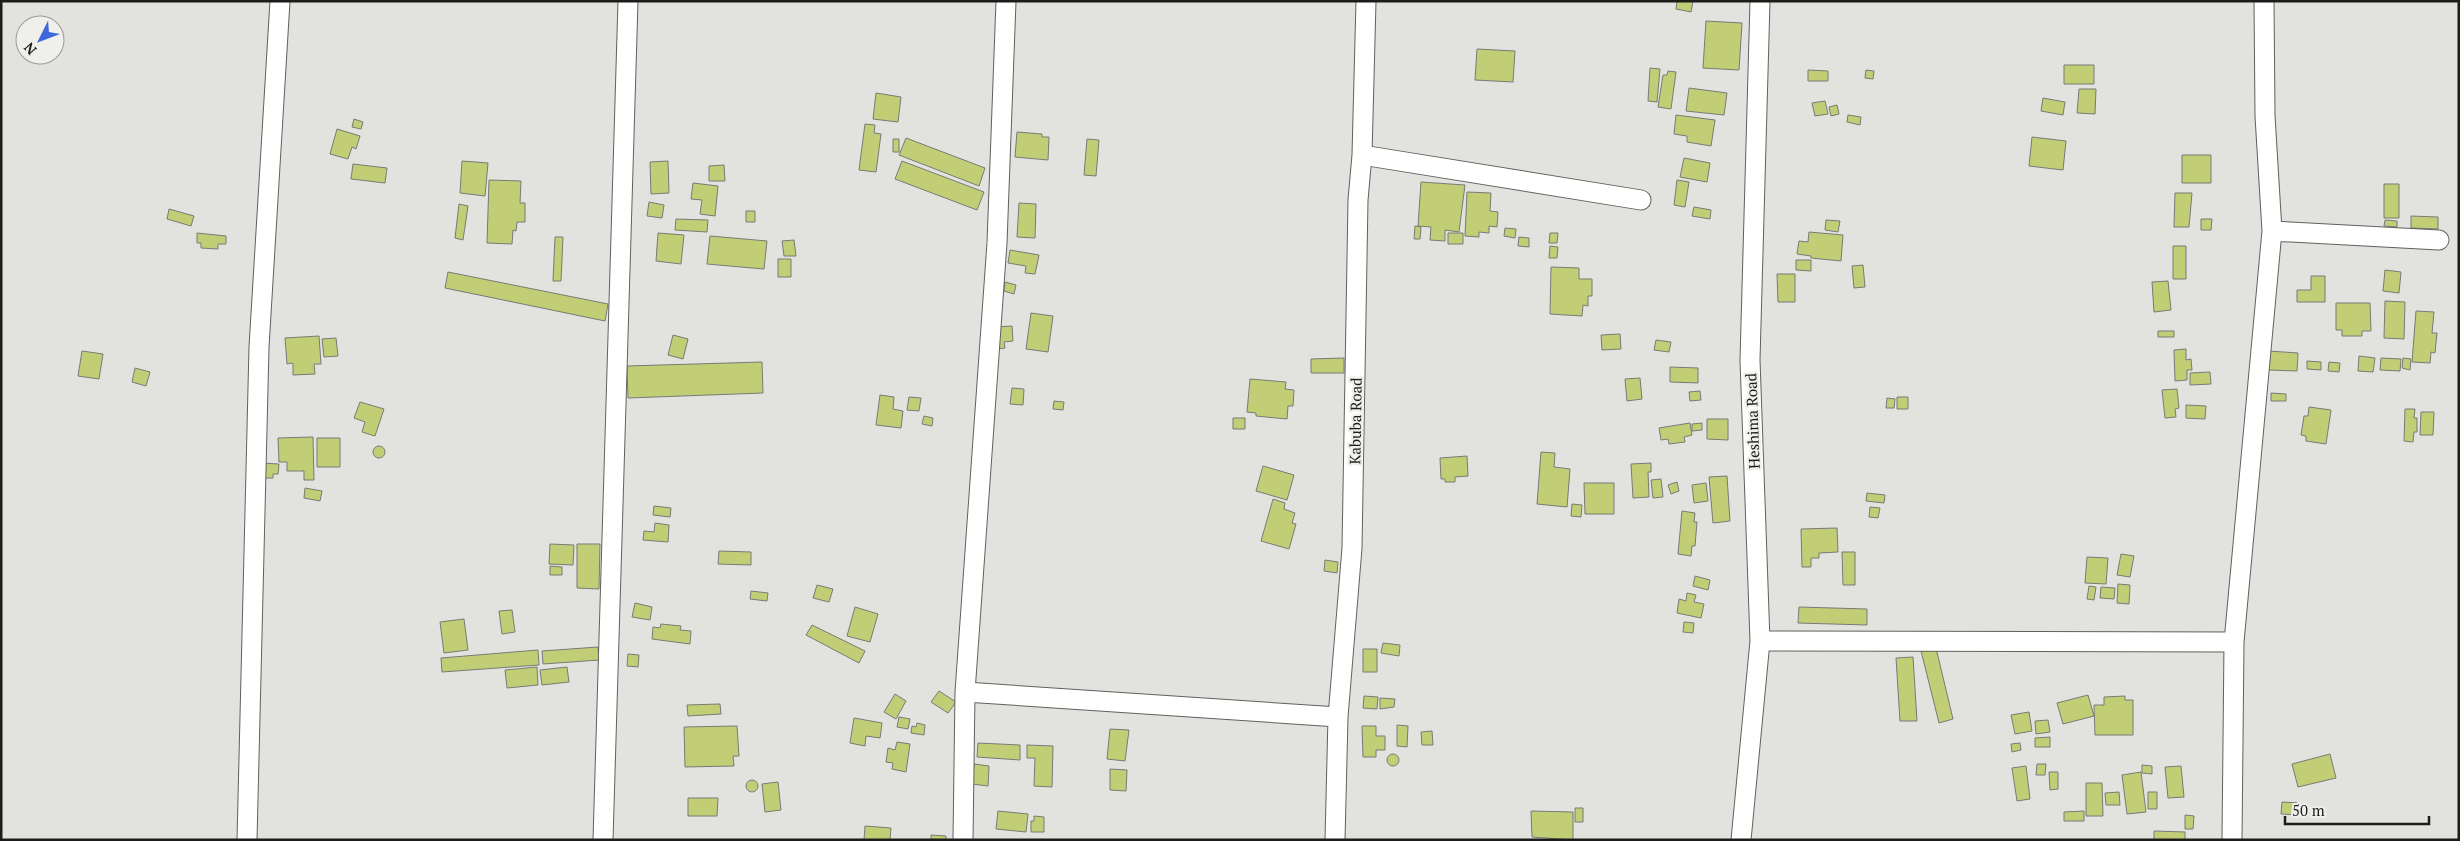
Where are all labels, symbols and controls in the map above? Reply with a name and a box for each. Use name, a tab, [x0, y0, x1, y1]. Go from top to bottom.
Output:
north arrow	[15, 15, 65, 65]
text: N	[19, 38, 41, 59]
street label: Heshima Road	[1740, 373, 1764, 469]
street label: Kabuba Road	[1344, 377, 1366, 465]
scale bar	[2285, 794, 2429, 826]
text: 50 m	[2292, 800, 2325, 820]

